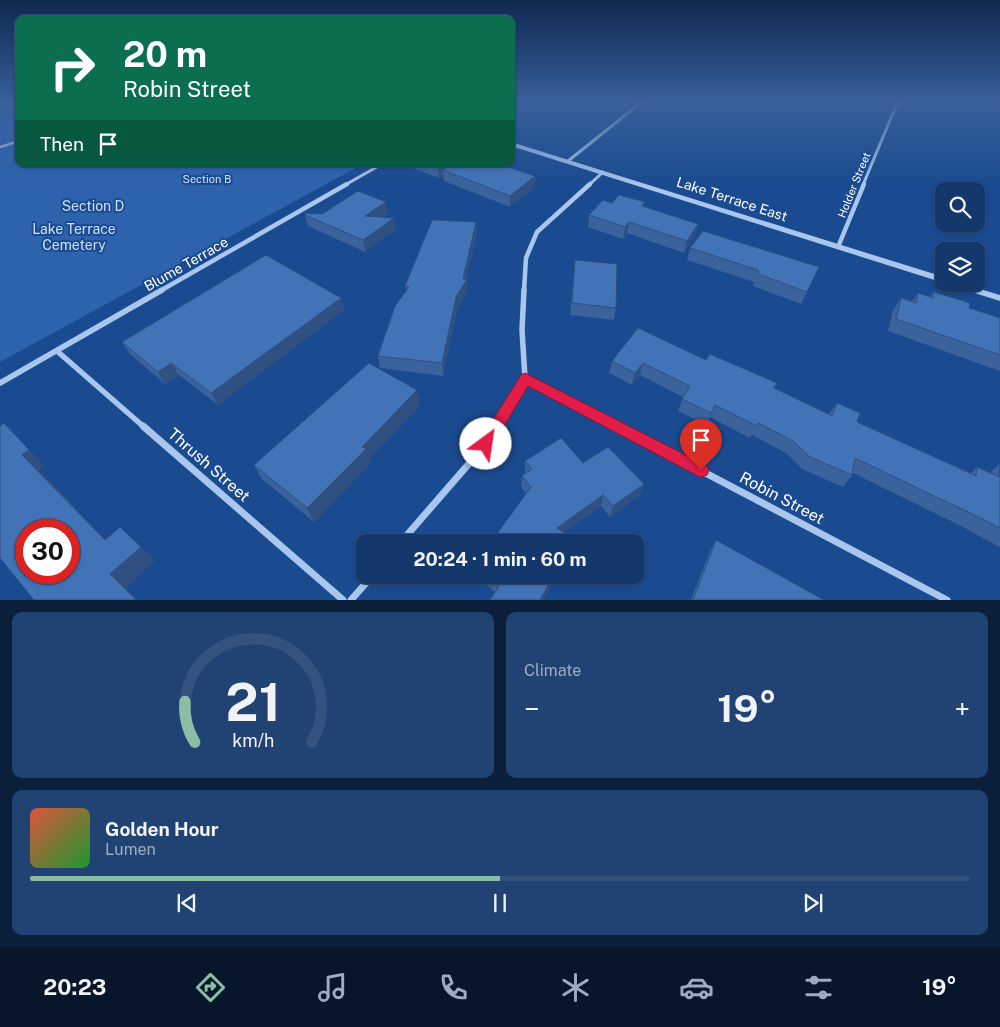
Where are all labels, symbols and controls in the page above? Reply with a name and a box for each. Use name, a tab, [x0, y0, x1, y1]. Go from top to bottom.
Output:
text: 20 m	[123, 34, 207, 75]
icon: right	[40, 35, 105, 100]
text: Robin Street	[123, 76, 251, 102]
icon: arrive	[94, 130, 122, 158]
text: Then	[40, 133, 84, 155]
street label: Holder Street	[835, 151, 873, 219]
park label: Section B	[183, 173, 231, 185]
street label: Lake Terrace East	[675, 174, 789, 224]
map controls	[935, 182, 985, 292]
button: search	[935, 182, 985, 232]
park label: Section D	[62, 198, 124, 214]
park label: Lake Terrace Cemetery	[32, 221, 116, 253]
street label: Blume Terrace	[141, 233, 231, 294]
button: layers	[935, 242, 985, 292]
position arrow	[459, 417, 511, 469]
pin	[680, 419, 722, 470]
street label: Thrush Street	[164, 424, 254, 506]
icon: arrive	[687, 426, 715, 454]
street label: Robin Street	[736, 468, 828, 528]
speed limit sign: 30	[15, 519, 80, 584]
text: 20:24 · 1 min · 60 m	[413, 548, 587, 570]
text: Climate	[524, 661, 581, 680]
text: 21	[225, 672, 281, 733]
text: 19°	[717, 686, 777, 731]
text: −	[524, 692, 540, 725]
text: +	[954, 692, 970, 725]
text: km/h	[232, 730, 274, 751]
text: Golden Hour	[105, 818, 219, 840]
text: Lumen	[105, 840, 156, 859]
icon: previous	[173, 889, 201, 917]
icon: pause	[486, 889, 514, 917]
icon: next	[799, 889, 827, 917]
icon: directions	[193, 970, 228, 1005]
icon: music	[315, 970, 350, 1005]
icon: phone	[436, 970, 471, 1005]
icon: climate	[558, 970, 593, 1005]
icon: car	[679, 970, 714, 1005]
icon: filters	[801, 970, 836, 1005]
text: 20:23	[43, 974, 106, 1000]
text: 19°	[922, 974, 957, 1000]

